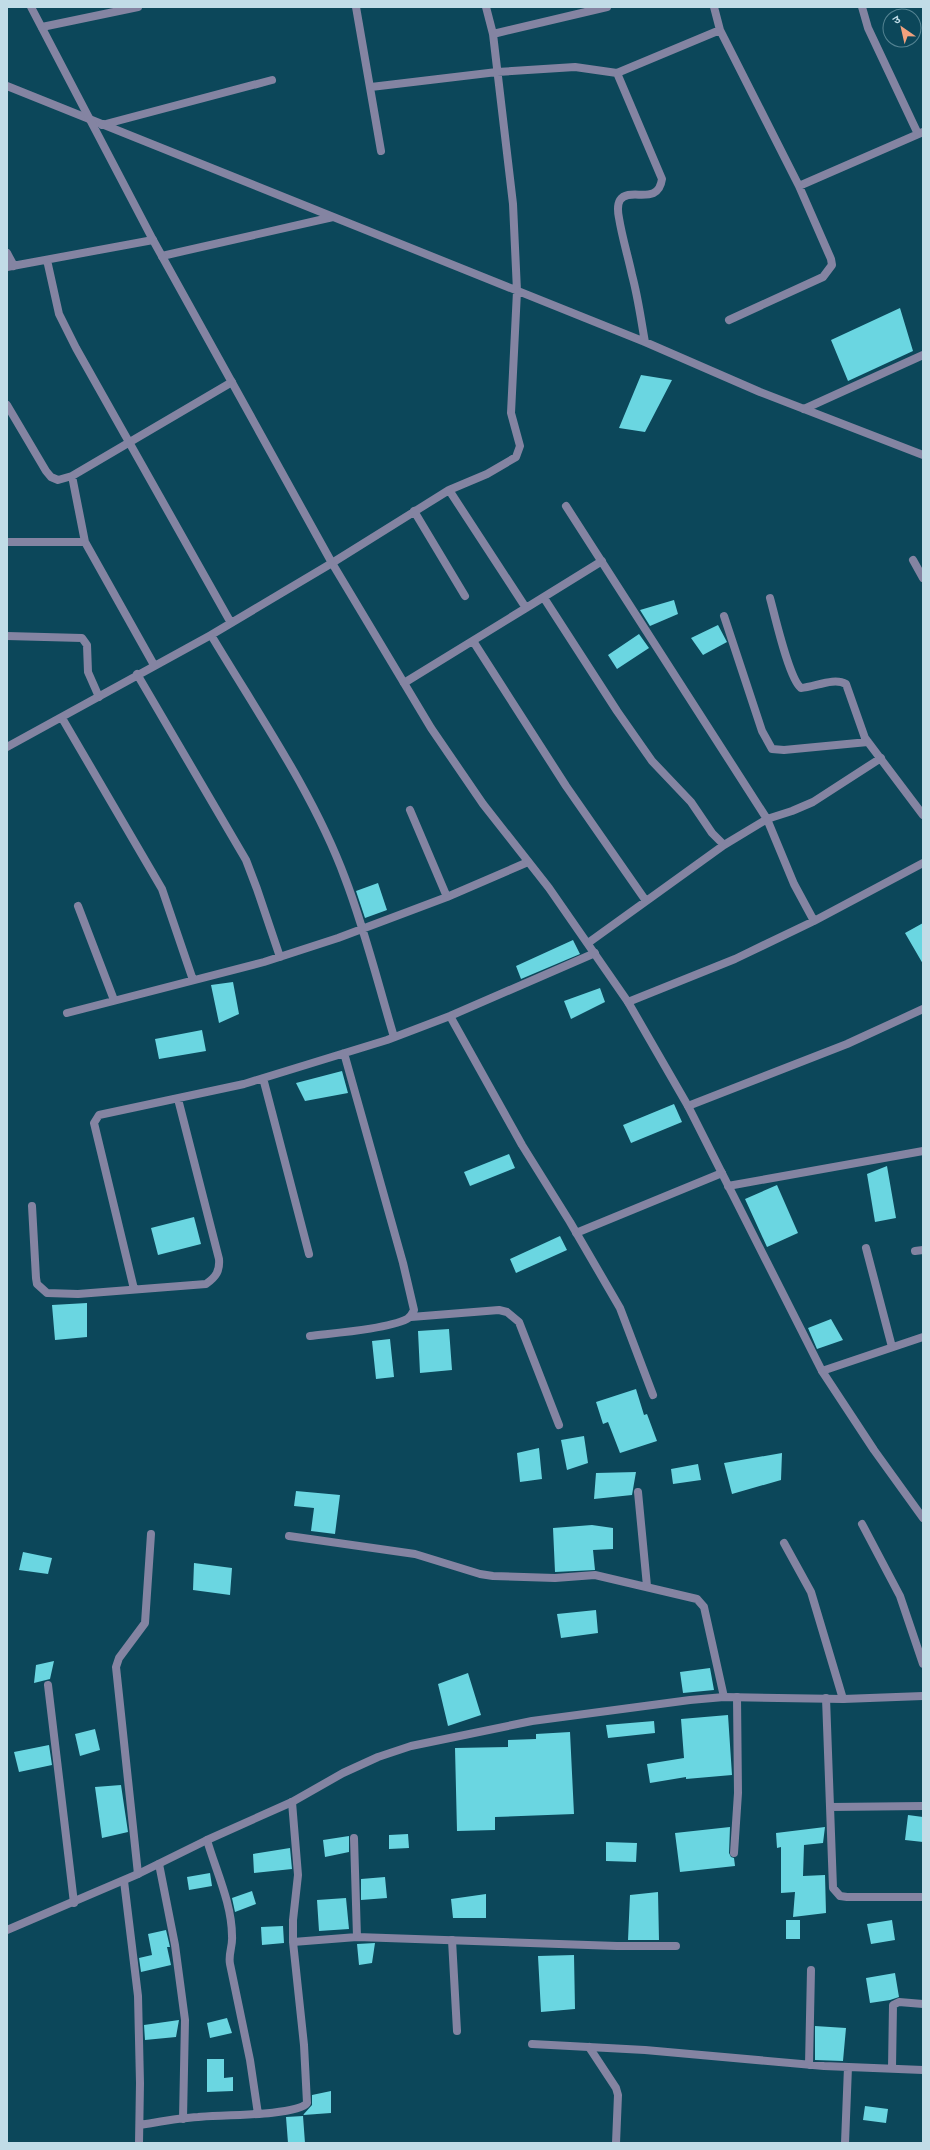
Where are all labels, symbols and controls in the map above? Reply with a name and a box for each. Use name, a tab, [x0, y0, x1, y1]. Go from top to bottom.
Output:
north arrow	[882, 8, 922, 48]
text: उ	[889, 11, 903, 27]

